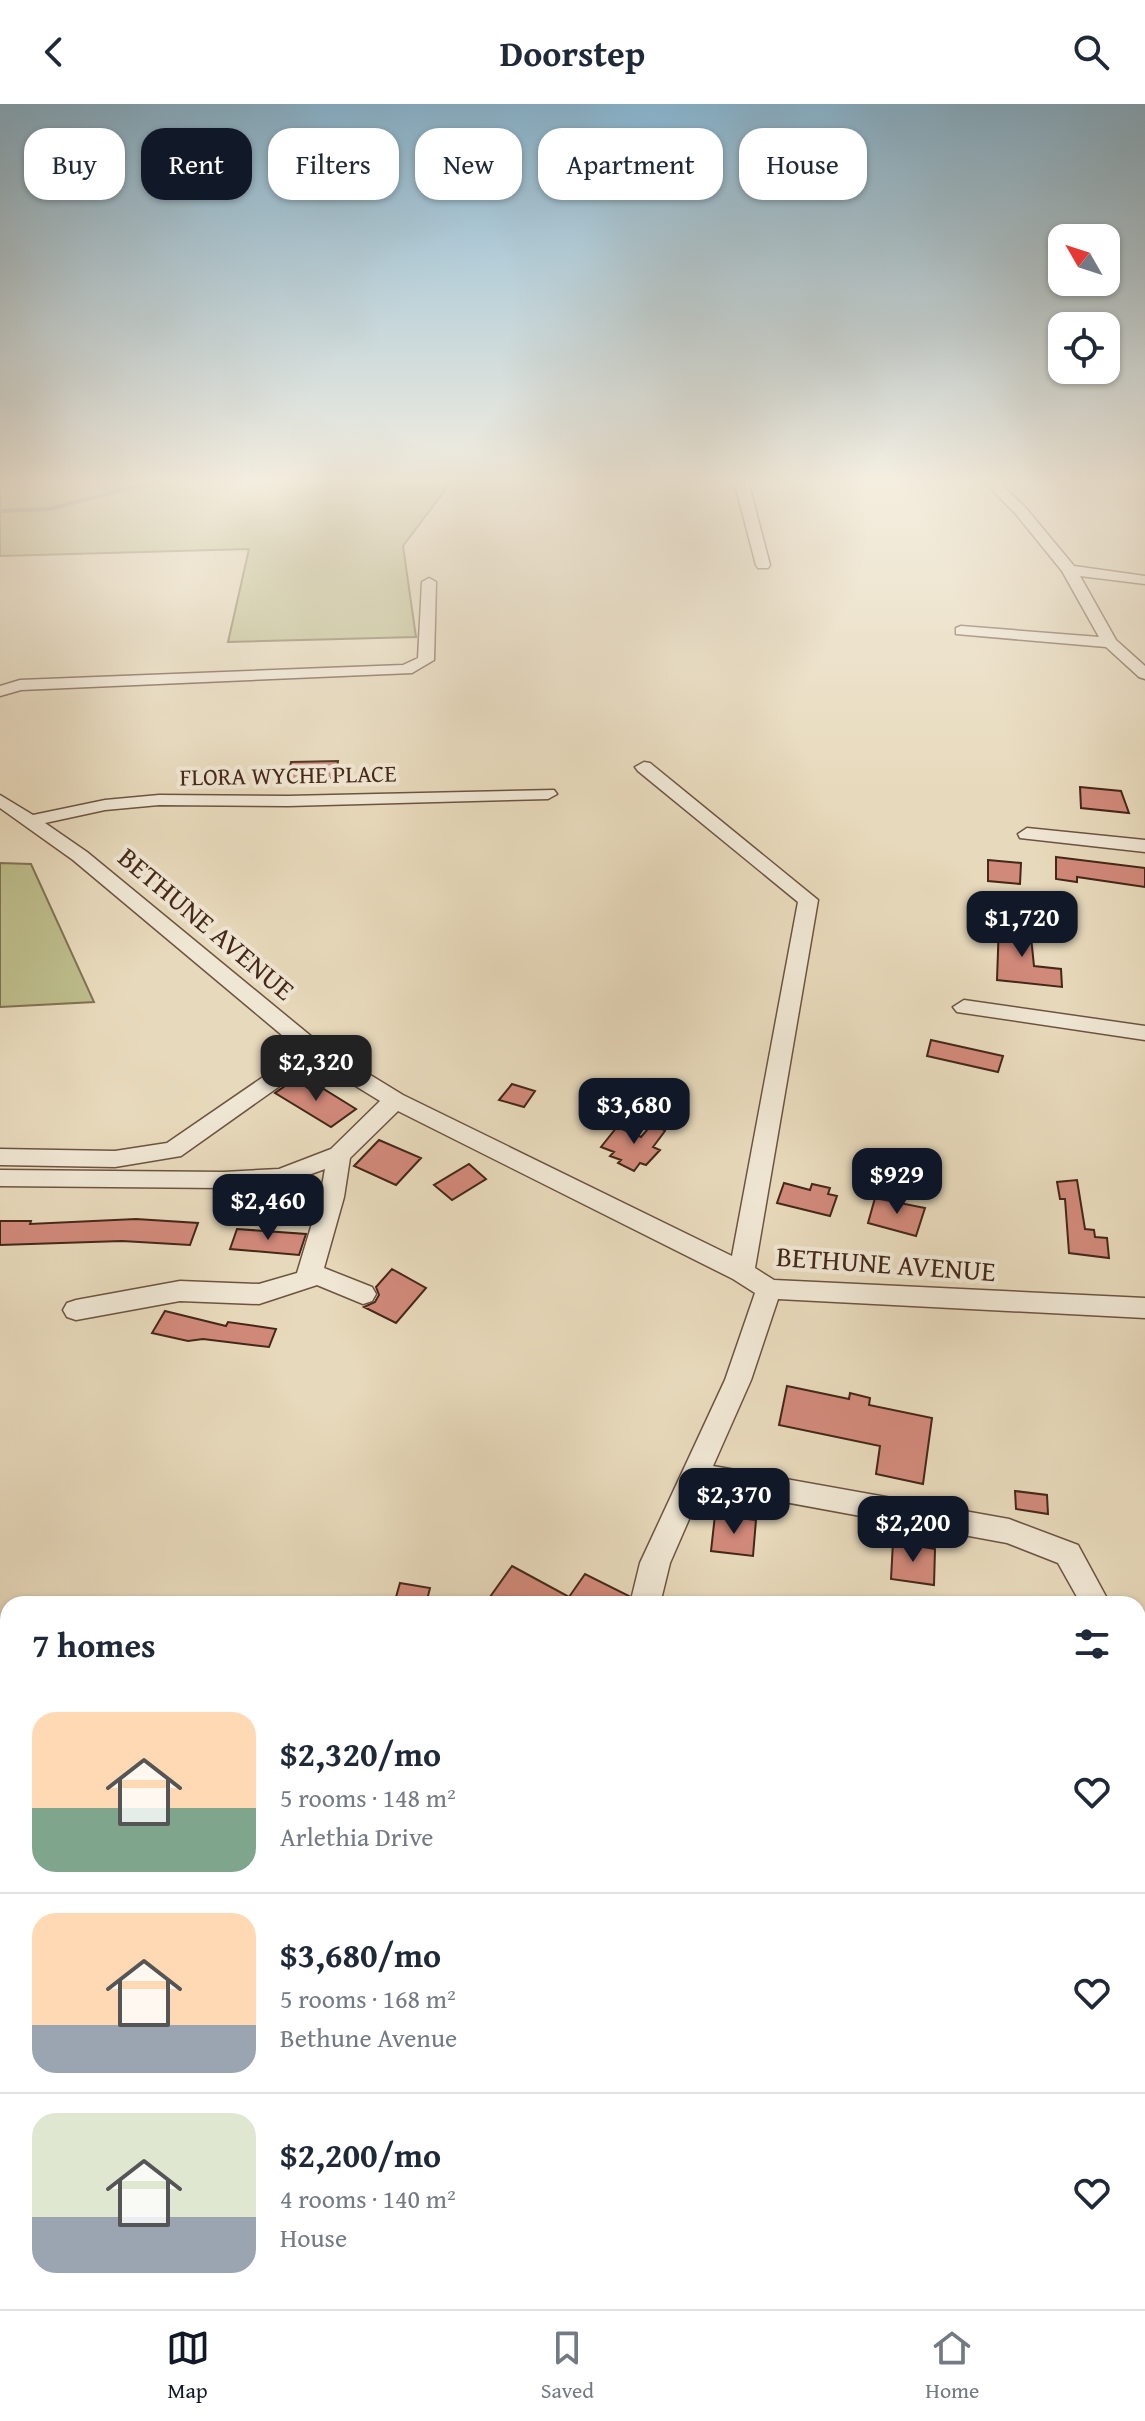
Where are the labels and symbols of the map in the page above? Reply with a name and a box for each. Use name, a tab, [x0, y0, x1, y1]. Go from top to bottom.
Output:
north arrow	[1048, 224, 1120, 296]
street label: FLORA WYCHE PLACE	[179, 756, 397, 794]
street label: BETHUNE AVENUE	[110, 837, 304, 1009]
pin: $1,720	[957, 891, 1087, 959]
pin: $2,320	[251, 1035, 381, 1103]
pin: $3,680	[569, 1078, 699, 1146]
pin: $929	[850, 1148, 944, 1216]
pin: $2,460	[203, 1174, 333, 1242]
street label: BETHUNE AVENUE	[775, 1235, 997, 1291]
pin: $2,370	[669, 1468, 799, 1536]
pin: $2,200	[848, 1496, 978, 1564]

